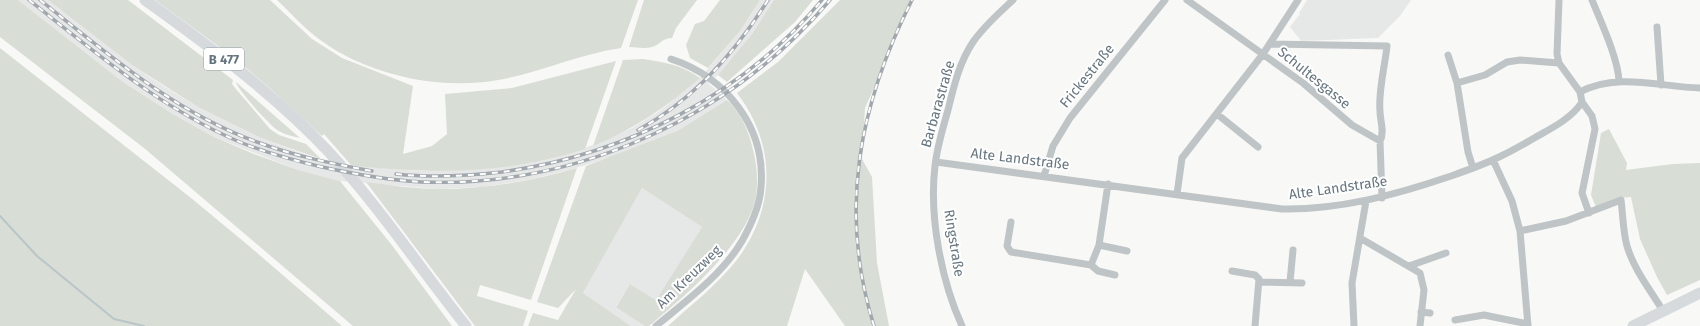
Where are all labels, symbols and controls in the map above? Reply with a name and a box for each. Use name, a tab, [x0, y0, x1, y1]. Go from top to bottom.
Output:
street label: Frickestraße	[1056, 41, 1118, 111]
street label: Schultesgasse	[1274, 43, 1354, 113]
road number: B 477	[204, 48, 244, 70]
street label: Barbarastraße	[917, 59, 959, 149]
street label: Alte Landstraße	[970, 145, 1070, 173]
street label: Alte Landstraße	[1288, 173, 1388, 203]
street label: Ringstraße	[940, 208, 968, 278]
street label: Am Kreuzweg	[653, 241, 726, 312]

